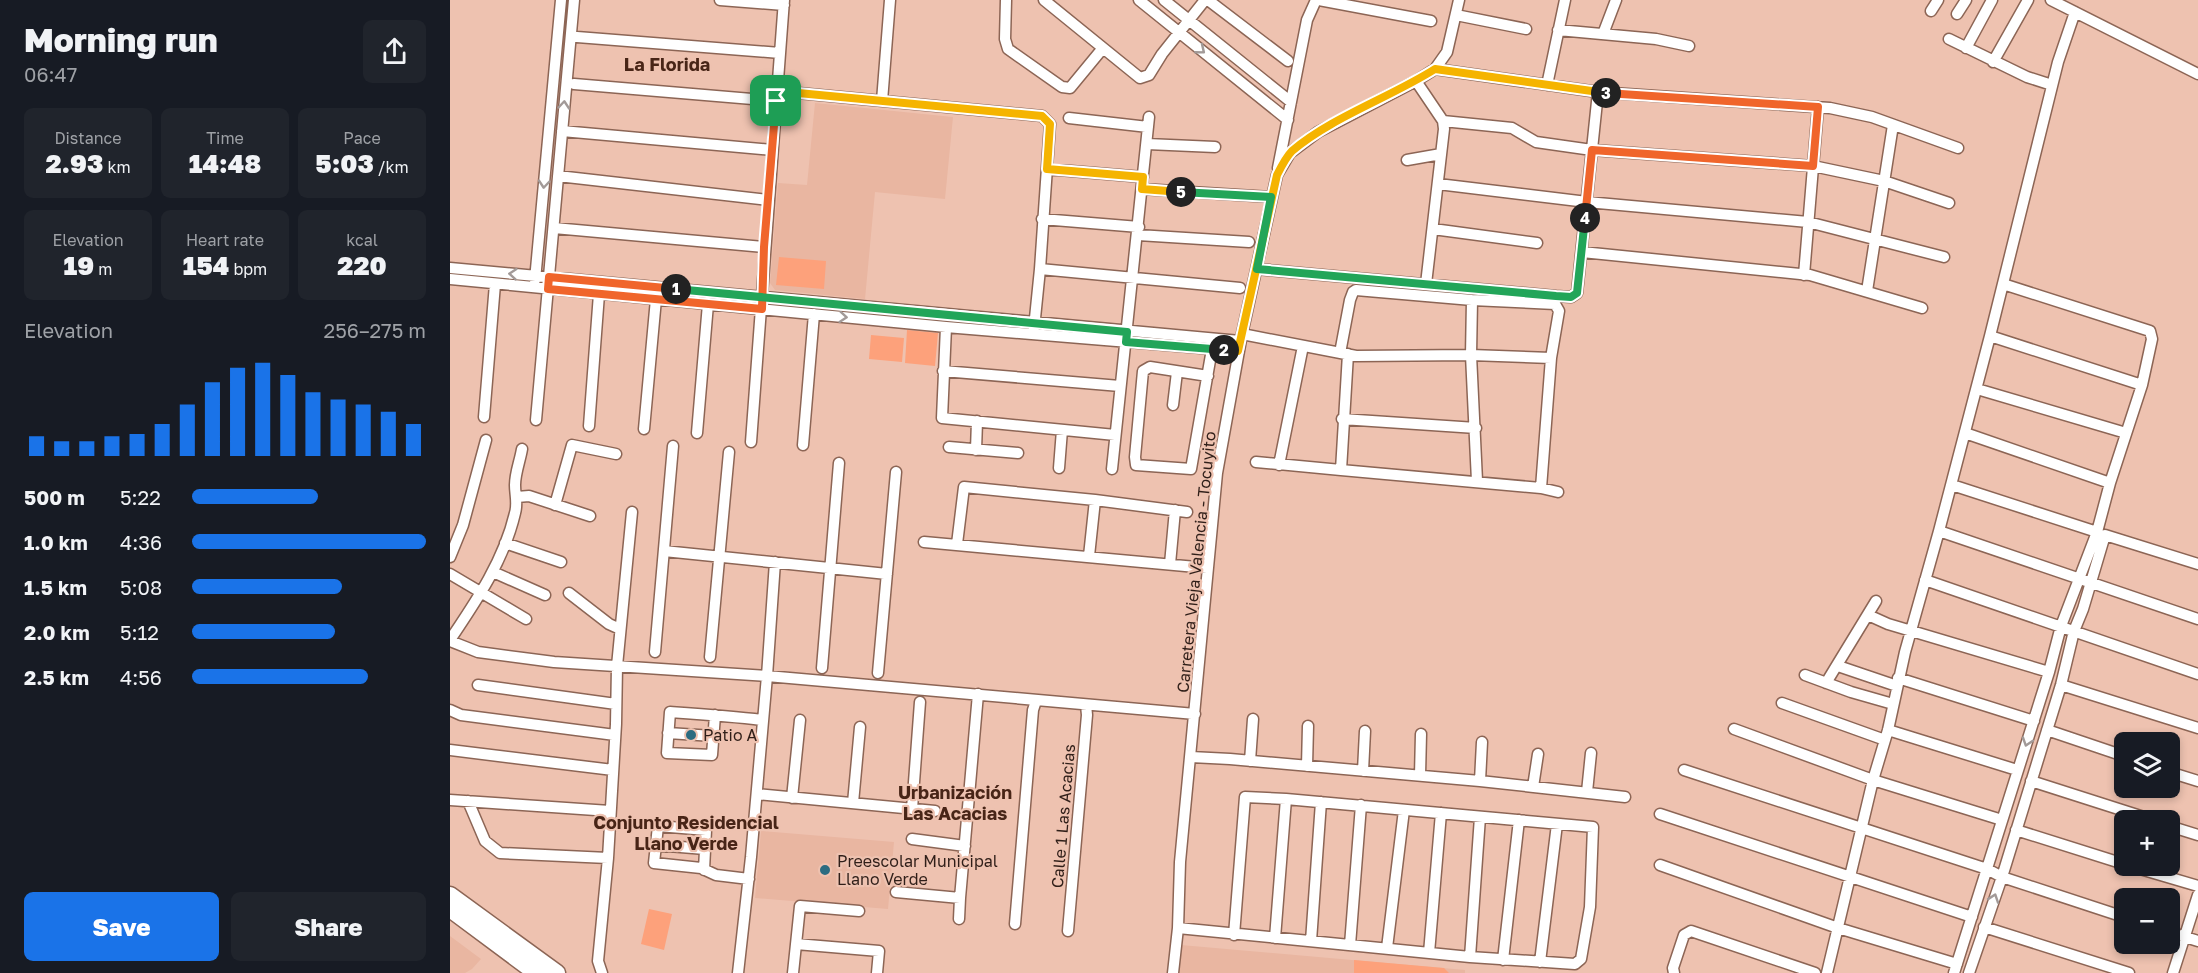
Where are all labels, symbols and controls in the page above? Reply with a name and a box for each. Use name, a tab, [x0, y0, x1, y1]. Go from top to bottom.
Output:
text: Morning run	[24, 20, 218, 59]
button: share	[363, 20, 426, 83]
one-way arrow	[1194, 43, 1205, 54]
district label: La Florida	[624, 53, 710, 75]
text: 06:47	[24, 62, 77, 86]
pin	[750, 75, 801, 126]
pin: 3	[1591, 78, 1621, 108]
text: 3	[1601, 83, 1611, 103]
icon: arrive	[759, 84, 792, 117]
one-way arrow	[557, 100, 570, 110]
text: Distance	[54, 128, 122, 148]
text: Time	[206, 128, 244, 148]
text: Pace	[343, 128, 381, 148]
text: 2.93	[45, 148, 103, 179]
text: 14:48	[189, 148, 261, 179]
text: 5:03	[315, 148, 374, 179]
text: km	[103, 157, 131, 177]
text: /km	[374, 157, 409, 177]
pin: 5	[1166, 177, 1196, 207]
one-way arrow	[538, 179, 551, 188]
text: 5	[1176, 182, 1186, 202]
pin: 4	[1570, 203, 1600, 233]
text: 4	[1580, 208, 1590, 228]
text: Elevation	[52, 230, 124, 250]
text: Heart rate	[186, 230, 264, 250]
text: kcal	[346, 230, 378, 250]
text: 19	[64, 250, 94, 281]
text: 154	[183, 250, 229, 281]
text: 220	[337, 250, 387, 281]
text: m	[94, 259, 112, 279]
text: bpm	[229, 259, 267, 279]
one-way arrow	[508, 268, 518, 281]
pin: 1	[661, 274, 691, 304]
text: 1	[672, 279, 680, 299]
one-way arrow	[838, 310, 847, 323]
text: Elevation	[24, 318, 113, 342]
text: 256–275 m	[324, 318, 426, 342]
pin: 2	[1209, 335, 1239, 365]
text: 2	[1219, 340, 1229, 360]
street label: Carretera Vieja Valencia - Tocuyito	[1172, 430, 1220, 694]
text: 500 m	[24, 485, 85, 509]
text: 5:22	[120, 485, 161, 509]
text: 1.0 km	[24, 530, 88, 554]
text: 4:36	[120, 530, 162, 554]
text: 1.5 km	[24, 575, 87, 599]
text: 5:08	[120, 575, 162, 599]
text: 2.0 km	[24, 620, 90, 644]
text: 5:12	[120, 620, 159, 644]
text: 2.5 km	[24, 665, 89, 689]
text: 4:56	[120, 665, 162, 689]
place label: Patio A	[703, 725, 757, 745]
marker: Patio A	[684, 728, 698, 742]
map controls	[2114, 732, 2180, 954]
button: layers	[2114, 732, 2180, 798]
one-way arrow	[2021, 736, 2034, 747]
street label: Calle 1 Las Acacias	[1047, 743, 1079, 889]
district label: Urbanización Las Acacias	[898, 781, 1012, 824]
button: +	[2114, 810, 2180, 876]
district label: Conjunto Residencial Llano Verde	[593, 811, 779, 854]
place label: Preescolar Municipal Llano Verde	[837, 851, 998, 889]
marker: Preescolar Municipal Llano Verde	[818, 863, 832, 877]
button: −	[2114, 888, 2180, 954]
button: Save	[24, 892, 219, 961]
button: Share	[231, 892, 426, 961]
one-way arrow	[1987, 893, 2000, 904]

